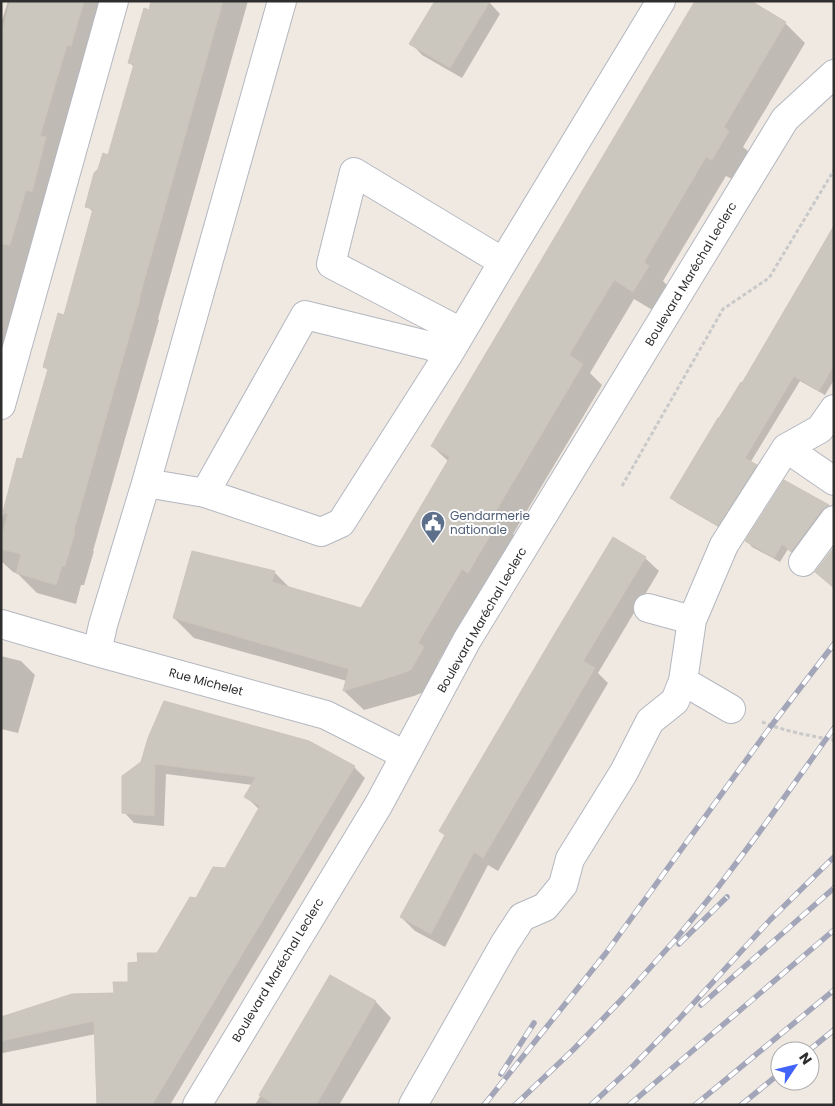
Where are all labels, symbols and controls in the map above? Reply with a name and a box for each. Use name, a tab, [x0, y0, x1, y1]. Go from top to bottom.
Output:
street label: Boulevard Maréchal Leclerc	[641, 198, 740, 349]
place label: Gendarmerie nationale	[450, 507, 530, 538]
public building icon: Gendarmerie nationale	[420, 510, 446, 544]
street label: Boulevard Maréchal Leclerc	[433, 544, 530, 696]
street label: Rue Michelet	[167, 663, 245, 700]
street label: Boulevard Maréchal Leclerc	[228, 894, 327, 1045]
north arrow	[770, 1041, 820, 1091]
text: N	[794, 1048, 817, 1069]

